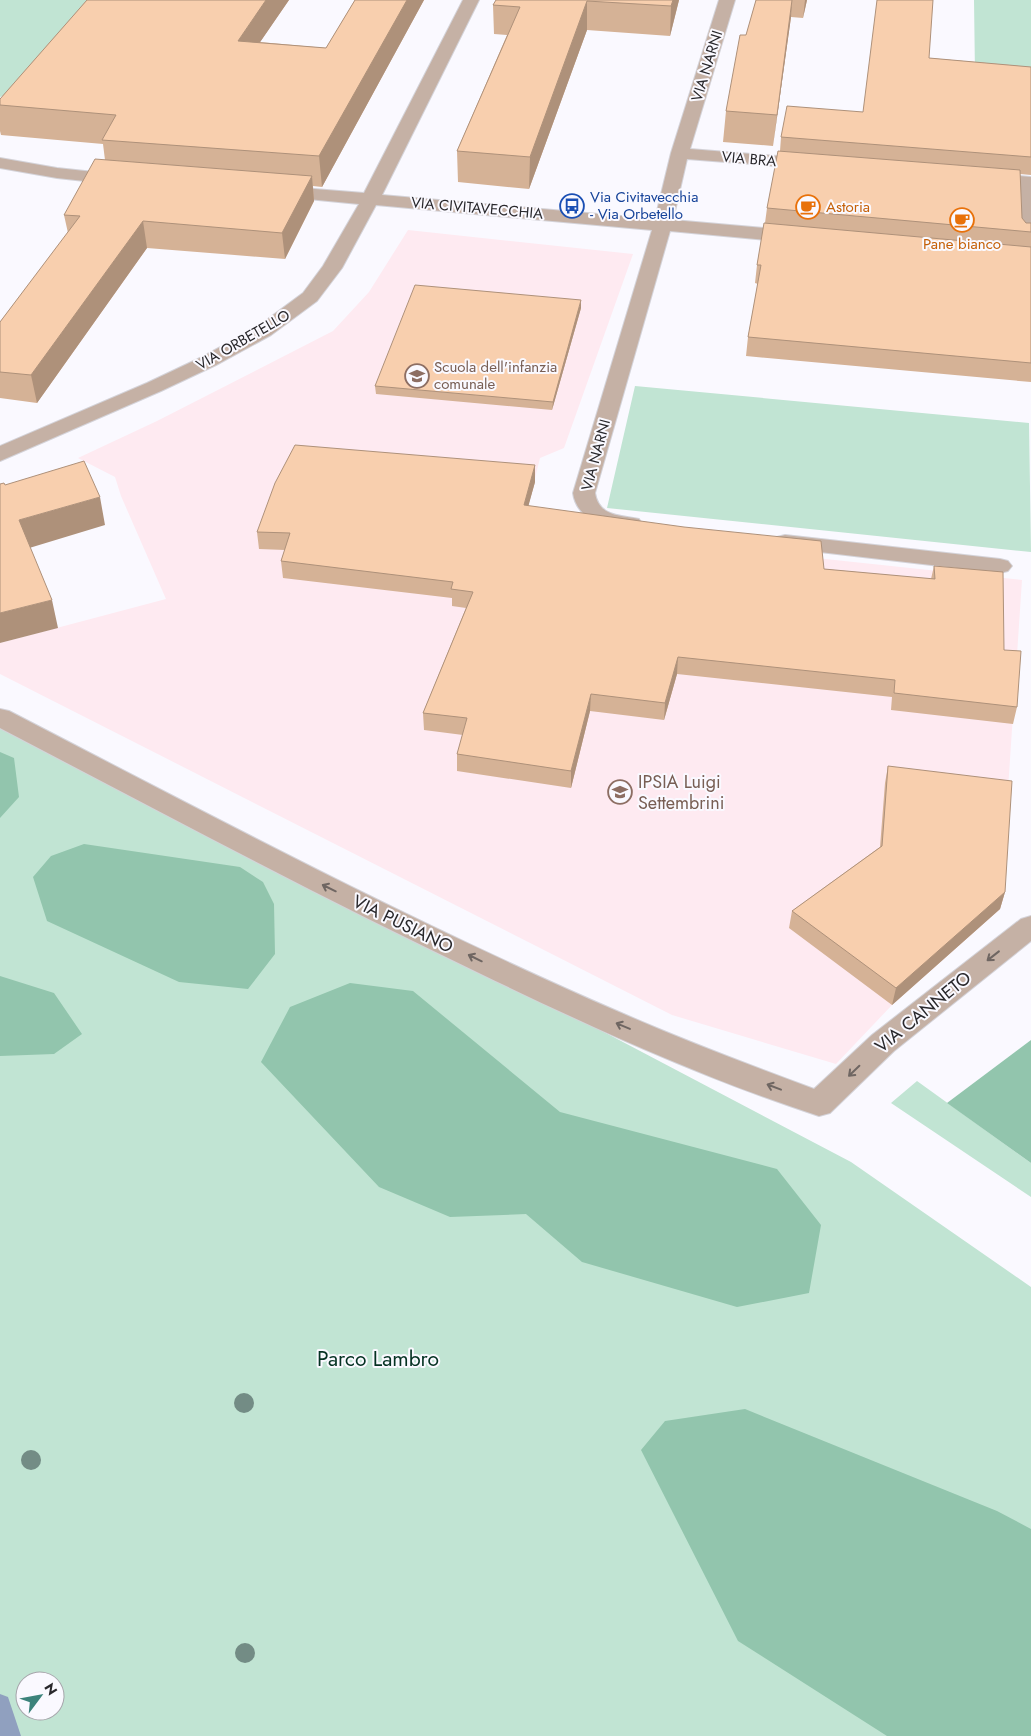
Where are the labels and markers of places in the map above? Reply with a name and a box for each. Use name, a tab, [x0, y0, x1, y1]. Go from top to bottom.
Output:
place label: Via Civitavecchia - Via Orbetello	[590, 186, 698, 225]
bus stop icon: Via Civitavecchia - Via Orbetello	[559, 193, 585, 219]
cafe icon: Astoria	[795, 194, 821, 220]
place label: Astoria	[826, 196, 870, 218]
cafe icon: Pane bianco	[949, 207, 975, 233]
place label: Pane bianco	[923, 233, 1001, 255]
place label: Scuola dell'infanzia comunale	[434, 356, 557, 395]
school or university icon: Scuola dell'infanzia comunale	[404, 363, 430, 389]
place label: IPSIA Luigi Settembrini	[638, 769, 724, 816]
school or university icon: IPSIA Luigi Settembrini	[607, 779, 633, 805]

